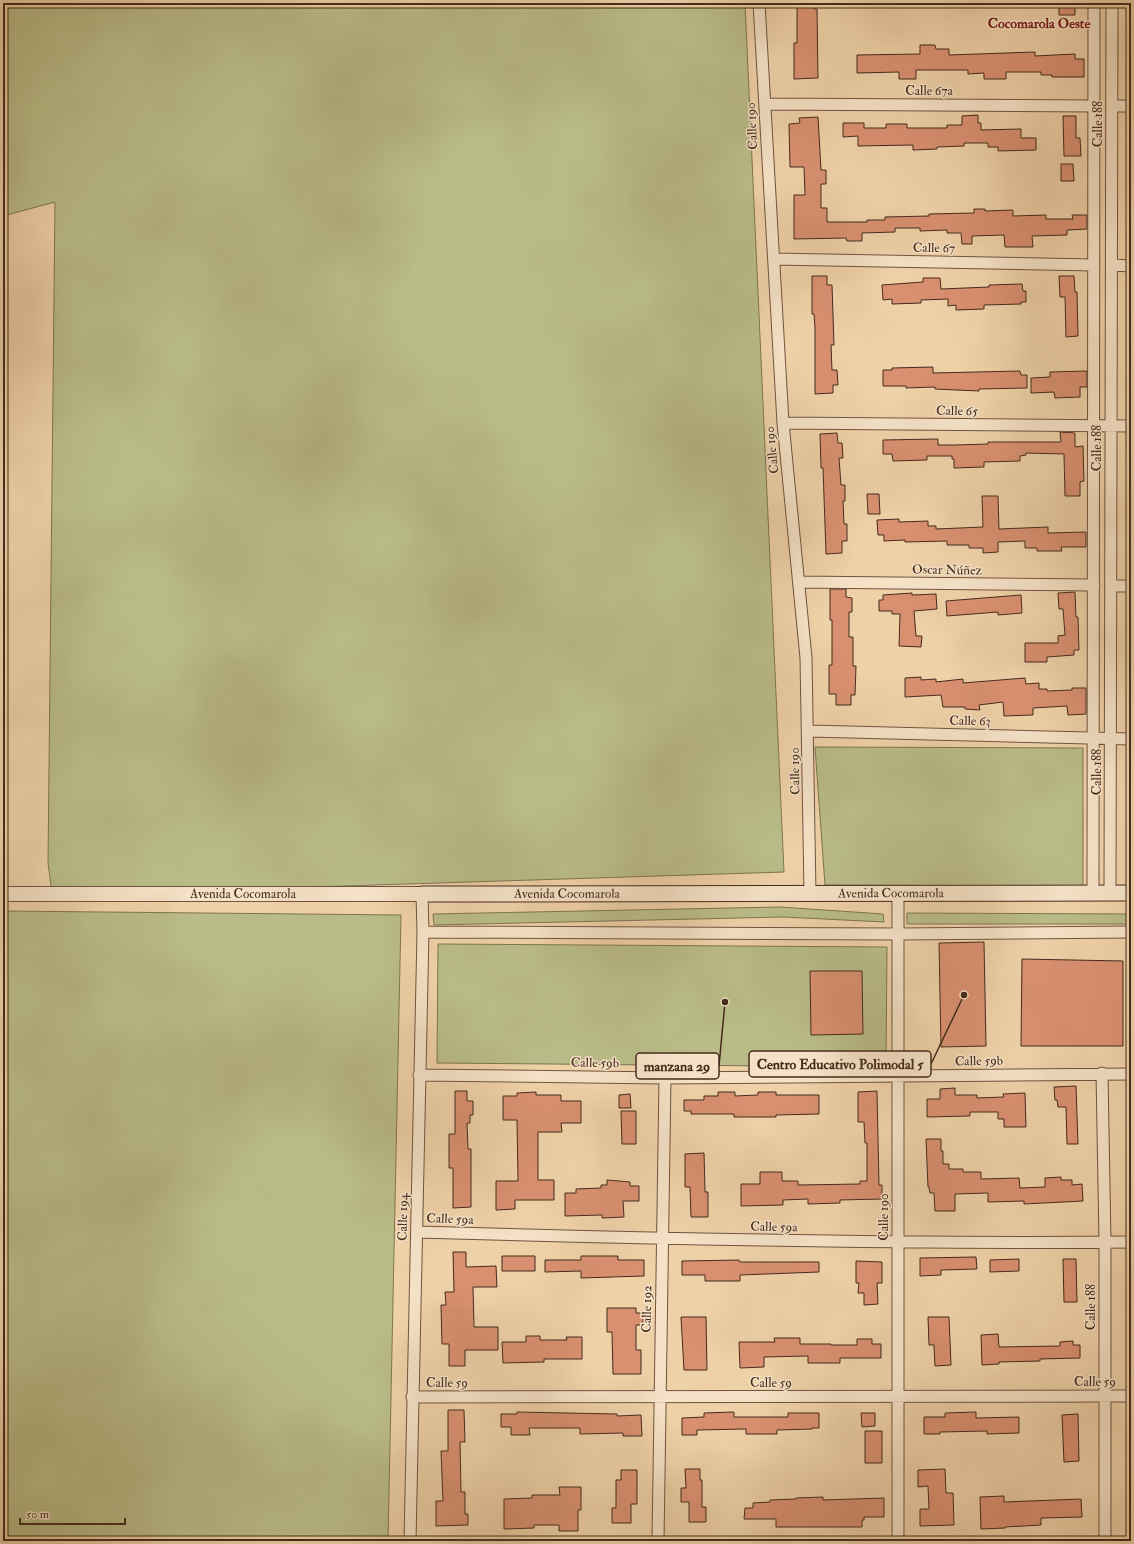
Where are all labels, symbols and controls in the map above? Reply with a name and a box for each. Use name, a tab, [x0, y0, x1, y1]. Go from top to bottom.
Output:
district label: Cocomarola Oeste	[988, 15, 1090, 32]
street label: Calle 67a	[905, 83, 953, 99]
street label: Calle 188	[1090, 101, 1106, 147]
street label: Calle 190	[743, 102, 761, 150]
street label: Calle 67	[913, 240, 955, 256]
street label: Calle 65	[936, 403, 978, 419]
street label: Calle 188	[1089, 425, 1105, 471]
street label: Calle 190	[762, 426, 782, 474]
street label: Oscar Núñez	[912, 561, 983, 579]
street label: Calle 63	[949, 713, 991, 729]
street label: Calle 190	[787, 747, 803, 795]
street label: Calle 188	[1089, 749, 1105, 795]
street label: Avenida Cocomarola	[837, 885, 945, 901]
street label: Avenida Cocomarola	[189, 886, 297, 902]
street label: Avenida Cocomarola	[513, 886, 621, 902]
callout: Centro Educativo Polimodal 5	[749, 1051, 931, 1077]
callout: manzana 29	[636, 1053, 719, 1079]
street label: Calle 59b	[955, 1053, 1003, 1069]
street label: Calle 59b	[571, 1055, 619, 1071]
text: Centro Educativo Polimodal 5	[757, 1056, 924, 1073]
text: manzana 29	[644, 1058, 710, 1075]
street label: Calle 194	[395, 1192, 411, 1241]
street label: Calle 190	[876, 1193, 892, 1241]
street label: Calle 59a	[426, 1210, 475, 1228]
street label: Calle 59a	[750, 1219, 798, 1235]
street label: Calle 188	[1083, 1284, 1099, 1330]
street label: Calle 192	[639, 1285, 655, 1333]
street label: Calle 59	[1074, 1374, 1116, 1390]
street label: Calle 59	[426, 1375, 468, 1391]
street label: Calle 59	[750, 1375, 792, 1391]
scale bar	[20, 1500, 125, 1526]
text: 50 m	[26, 1507, 50, 1522]

